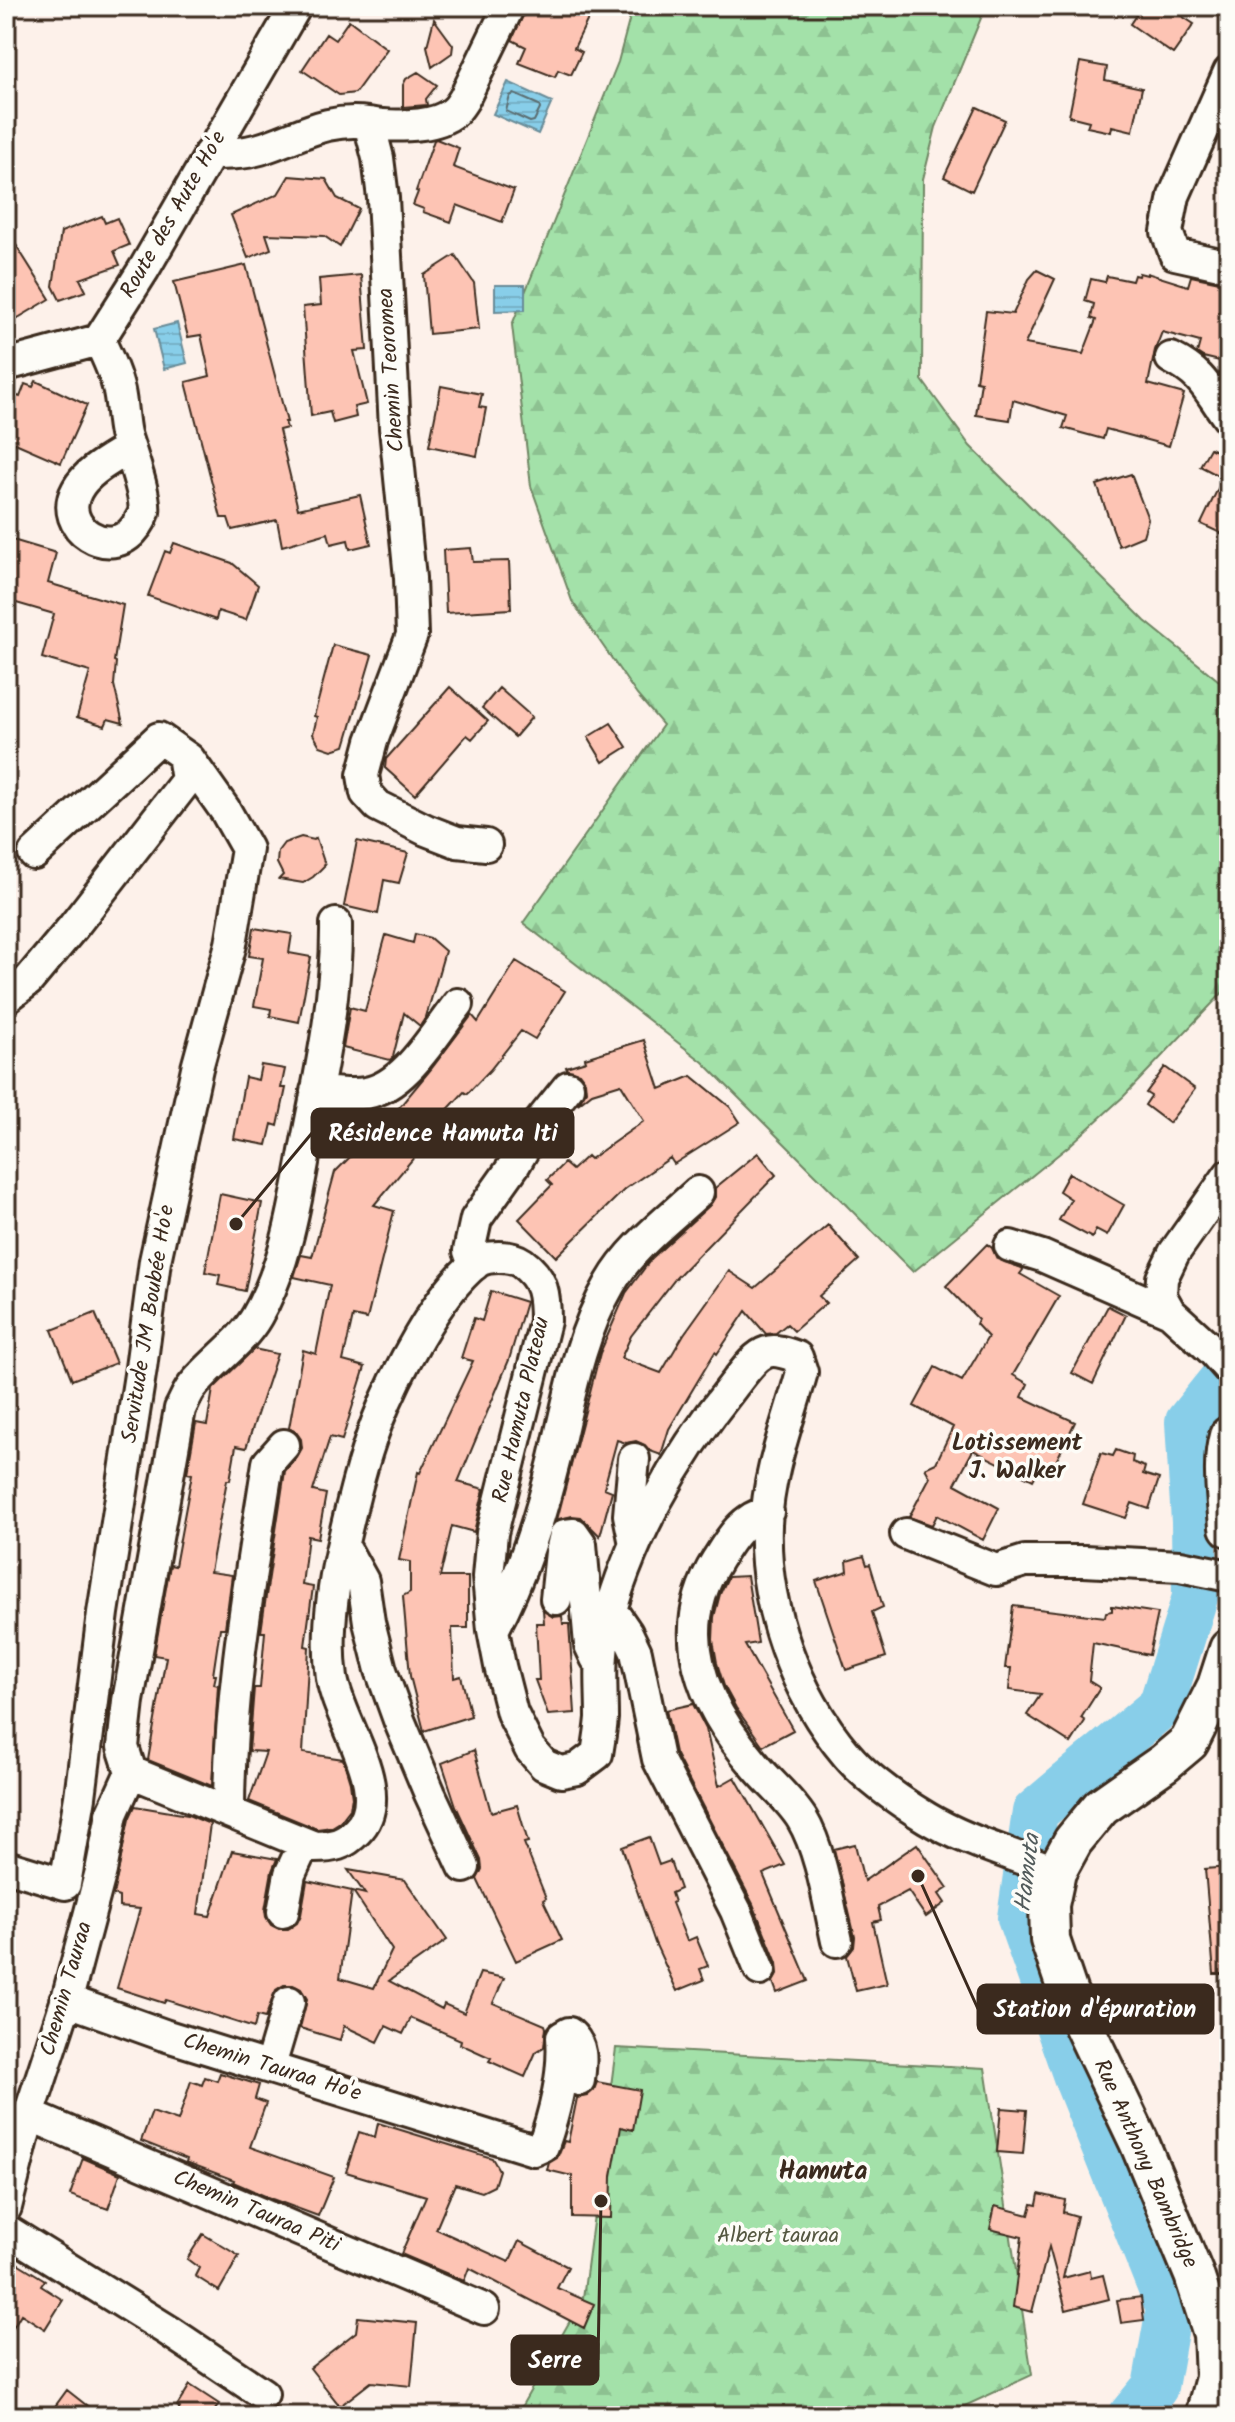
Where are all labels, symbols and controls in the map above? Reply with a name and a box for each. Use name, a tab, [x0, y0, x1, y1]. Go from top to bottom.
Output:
street label: Route des Aute Ho'e	[112, 124, 236, 305]
street label: Chemin Teoromea	[369, 287, 415, 453]
callout: Résidence Hamuta Iti	[312, 1109, 573, 1157]
text: Résidence Hamuta Iti	[328, 1115, 558, 1154]
street label: Servitude JM Boubée Ho'e	[113, 1202, 185, 1446]
street label: Rue Hamuta Plateau	[484, 1313, 561, 1506]
district label: Lotissement J. Walker	[952, 1424, 1084, 1491]
water label: Hamuta	[1004, 1830, 1052, 1914]
street label: Chemin Tauraa	[31, 1917, 103, 2061]
callout: Station d'épuration	[978, 1985, 1213, 2033]
text: Station d'épuration	[994, 1991, 1196, 2030]
street label: Chemin Tauraa Ho'e	[178, 2024, 366, 2112]
street label: Rue Anthony Bambridge	[1083, 2054, 1207, 2274]
district label: Hamuta	[778, 2151, 868, 2193]
street label: Chemin Tauraa Piti	[167, 2161, 346, 2263]
park label: Albert tauraa	[717, 2219, 839, 2254]
callout: Serre	[512, 2336, 598, 2384]
text: Serre	[528, 2342, 582, 2381]

